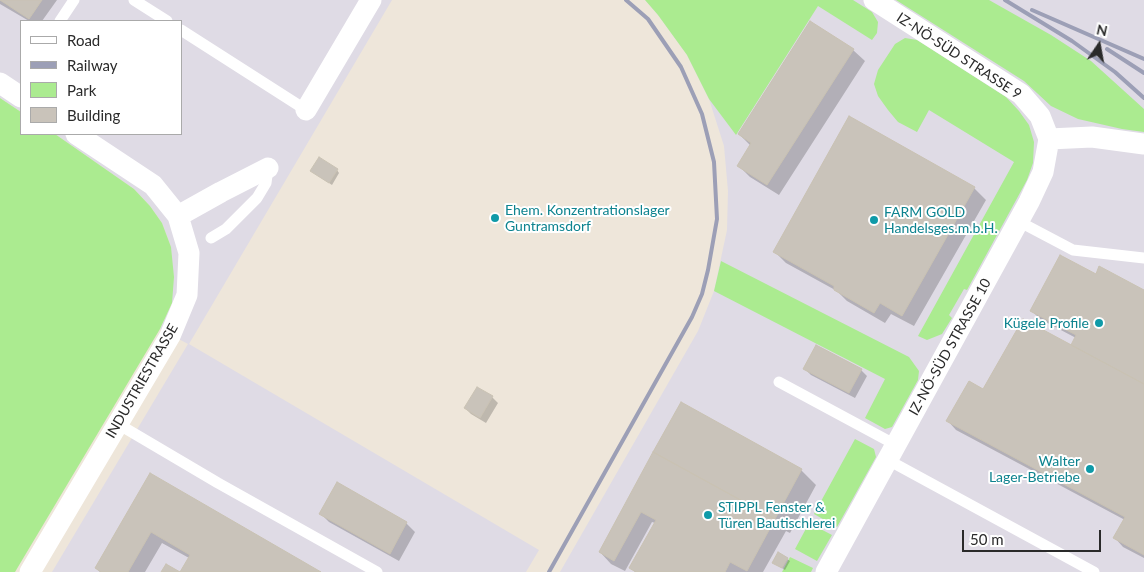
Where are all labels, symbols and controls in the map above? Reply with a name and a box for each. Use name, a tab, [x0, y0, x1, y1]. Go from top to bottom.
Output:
street label: IZ-NÖ-SÜD STRASSE 9	[893, 9, 1025, 103]
legend	[20, 20, 182, 135]
north arrow	[1074, 20, 1124, 70]
text: N	[1095, 20, 1109, 39]
text: Road	[67, 31, 100, 49]
text: Railway	[67, 56, 118, 74]
text: Park	[67, 81, 96, 99]
text: Building	[67, 106, 120, 124]
place label: Ehem. Konzentrationslager Guntramsdorf	[505, 202, 670, 234]
place label: FARM GOLD Handelsges.m.b.H.	[884, 204, 998, 236]
marker: Ehem. Konzentrationslager Guntramsdorf	[489, 212, 501, 224]
marker: FARM GOLD Handelsges.m.b.H.	[868, 214, 880, 226]
street label: IZ-NÖ-SÜD STRASSE 10	[905, 276, 995, 418]
place label: Kügele Profile	[1004, 315, 1089, 331]
marker: Kügele Profile	[1093, 317, 1105, 329]
street label: INDUSTRIESTRASSE	[102, 321, 182, 441]
place label: Walter Lager-Betriebe	[989, 453, 1080, 486]
marker: Walter Lager-Betriebe	[1084, 463, 1096, 475]
place label: STIPPL Fenster & Türen Bautischlerei	[718, 499, 835, 532]
marker: STIPPL Fenster & Türen Bautischlerei	[702, 509, 714, 521]
scale bar	[964, 520, 1103, 552]
text: 50 m	[970, 530, 1004, 548]

